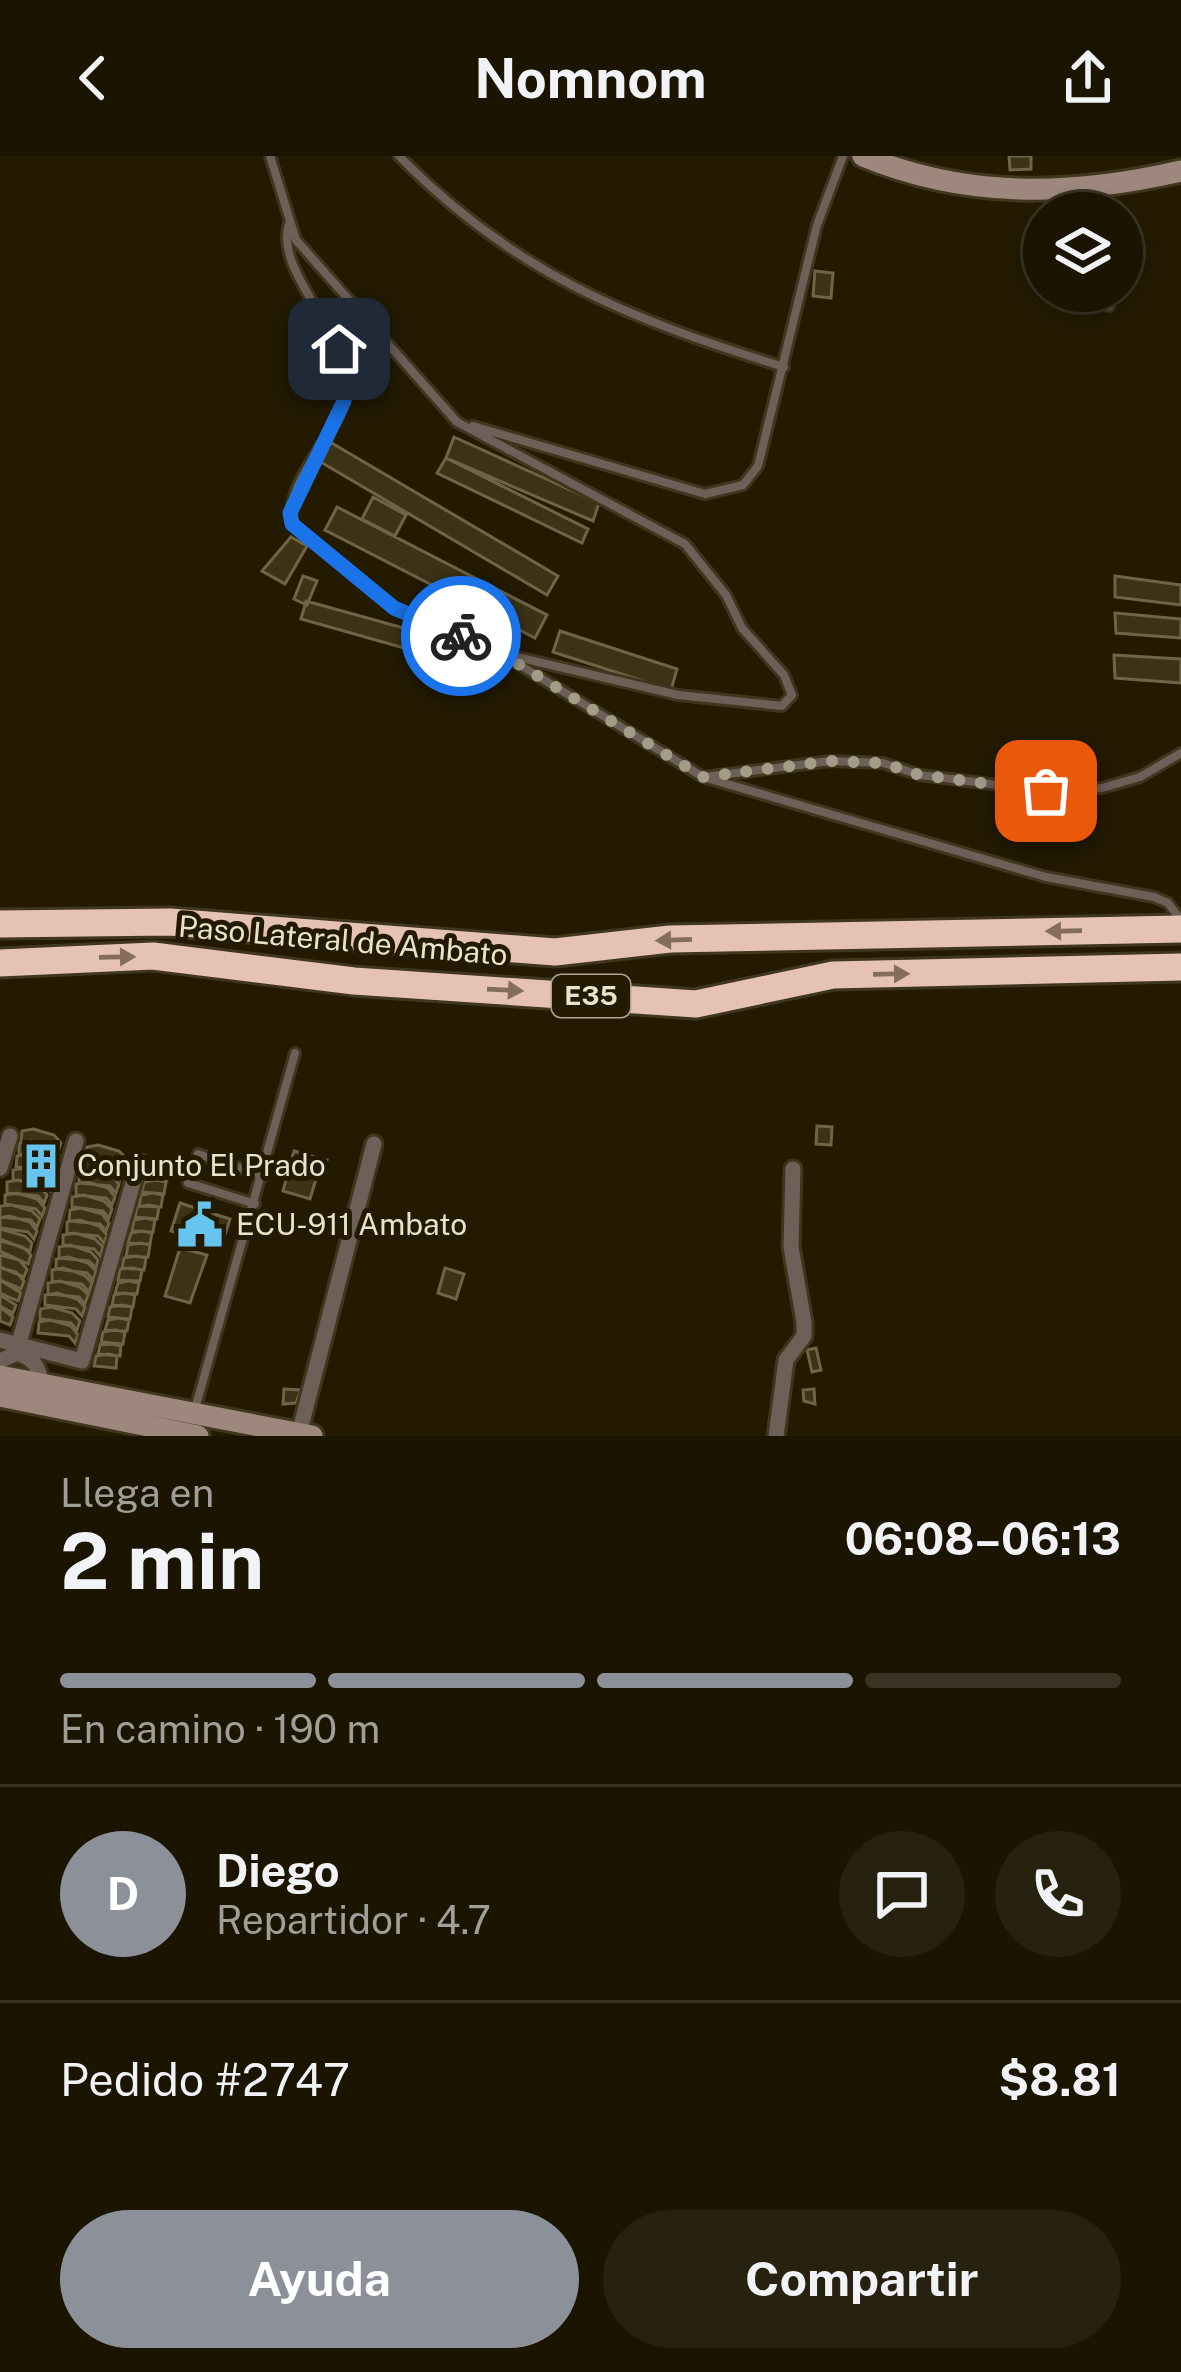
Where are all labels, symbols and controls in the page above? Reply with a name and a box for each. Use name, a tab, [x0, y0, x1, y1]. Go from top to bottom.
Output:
icon: back	[60, 45, 126, 111]
icon: share	[1055, 45, 1121, 111]
text: Nomnom	[474, 47, 707, 110]
map controls	[1023, 192, 1143, 312]
button: layers	[1023, 192, 1143, 312]
pin	[288, 298, 390, 400]
icon: home	[306, 316, 372, 382]
courier	[401, 576, 521, 696]
icon: bike	[428, 603, 494, 669]
pin	[995, 740, 1097, 842]
icon: bag	[1013, 758, 1079, 824]
street label: Paso Lateral de Ambato	[177, 908, 509, 972]
one-way arrow	[1044, 921, 1082, 941]
one-way arrow	[654, 931, 692, 950]
one-way arrow	[99, 947, 137, 966]
one-way arrow	[873, 964, 911, 983]
road number: E35	[552, 975, 630, 1017]
one-way arrow	[487, 981, 524, 1000]
building icon: Conjunto El Prado	[16, 1141, 66, 1191]
place label: Conjunto El Prado	[77, 1147, 326, 1183]
public building icon: ECU-911 Ambato	[175, 1200, 225, 1250]
place label: ECU-911 Ambato	[236, 1206, 467, 1242]
text: Llega en	[60, 1470, 214, 1516]
text: 06:08–06:13	[845, 1512, 1121, 1565]
text: 2 min	[60, 1515, 264, 1607]
text: En camino · 190 m	[60, 1706, 380, 1752]
button: chat	[839, 1831, 965, 1957]
button: phone	[995, 1831, 1121, 1957]
text: Diego	[216, 1844, 340, 1897]
text: D	[107, 1867, 139, 1920]
text: Repartidor · 4.7	[216, 1897, 491, 1943]
text: Pedido #2747	[60, 2053, 350, 2106]
text: $8.81	[999, 2053, 1121, 2106]
button: Ayuda	[60, 2210, 579, 2348]
button: Compartir	[603, 2210, 1121, 2348]

